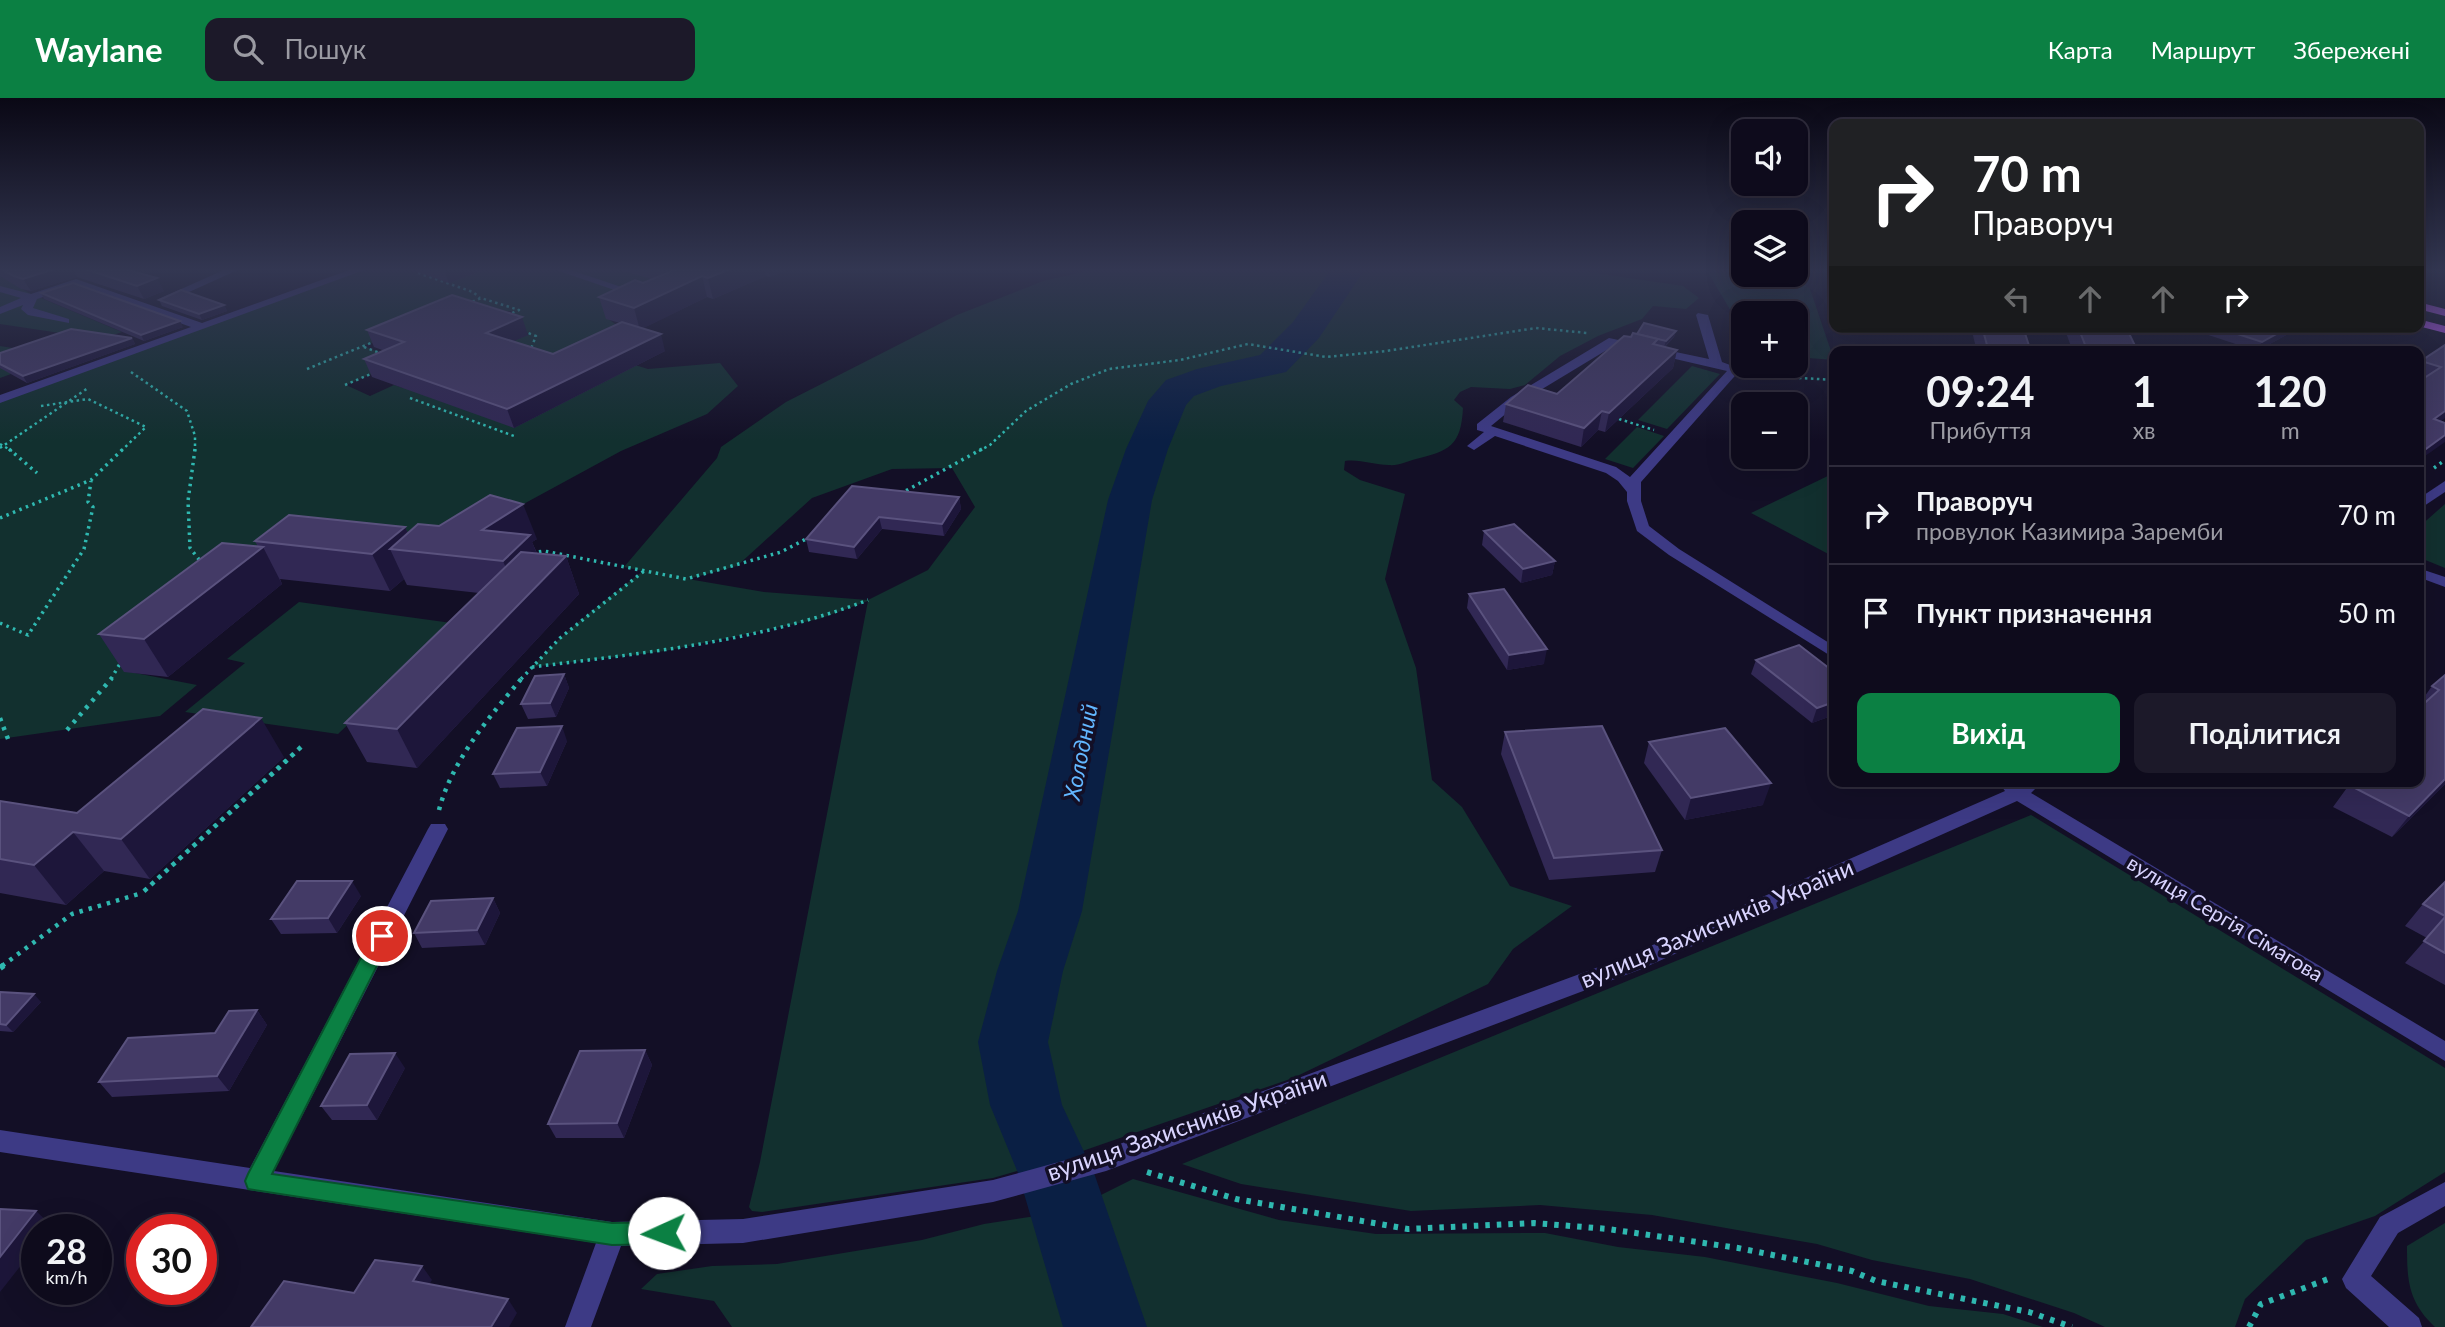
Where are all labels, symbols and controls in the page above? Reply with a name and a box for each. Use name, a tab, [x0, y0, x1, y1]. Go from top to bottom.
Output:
search box	[205, 18, 695, 81]
text: Waylane	[35, 29, 163, 69]
icon: search	[229, 30, 267, 68]
text: Пошук	[285, 33, 366, 65]
text: Карта	[2048, 35, 2113, 64]
text: Маршрут	[2151, 35, 2255, 64]
text: Збережені	[2293, 35, 2410, 64]
map controls	[1731, 119, 1808, 469]
button: sound	[1731, 119, 1808, 196]
text: 70 m	[1972, 144, 2082, 202]
icon: right	[1857, 147, 1948, 238]
text: Праворуч	[1972, 203, 2114, 242]
button: layers	[1731, 210, 1808, 287]
icon: left	[1998, 280, 2036, 318]
icon: ahead	[2071, 280, 2109, 318]
icon: ahead	[2144, 280, 2182, 318]
icon: right	[2217, 280, 2255, 318]
button: +	[1731, 301, 1808, 378]
text: 09:24	[1926, 366, 2035, 416]
text: 1	[2132, 366, 2156, 416]
text: 120	[2254, 366, 2327, 416]
button: −	[1731, 392, 1808, 469]
text: Прибуття	[1930, 416, 2031, 444]
text: хв	[2133, 416, 2156, 444]
text: m	[2281, 416, 2300, 444]
text: Праворуч	[1916, 485, 2033, 517]
icon: right	[1857, 496, 1895, 534]
text: 70 m	[2338, 499, 2396, 531]
text: провулок Казимира Заремби	[1916, 517, 2223, 545]
icon: arrive	[1857, 594, 1895, 632]
text: Пункт призначення	[1916, 597, 2152, 629]
text: 50 m	[2338, 597, 2396, 629]
button: Вихід	[1857, 693, 2120, 773]
button: Поділитися	[2134, 693, 2396, 773]
water label: Холодний	[1057, 701, 1103, 803]
street label: вулиця Сергія Сімагова	[2123, 849, 2328, 986]
street label: вулиця Захисників України	[1576, 852, 1857, 993]
pin	[352, 906, 412, 966]
icon: arrive	[363, 917, 401, 955]
street label: вулиця Захисників України	[1043, 1063, 1330, 1186]
position arrow	[627, 1196, 701, 1270]
speed limit sign: 30	[126, 1214, 217, 1305]
text: 28	[46, 1229, 87, 1271]
text: km/h	[45, 1266, 88, 1288]

